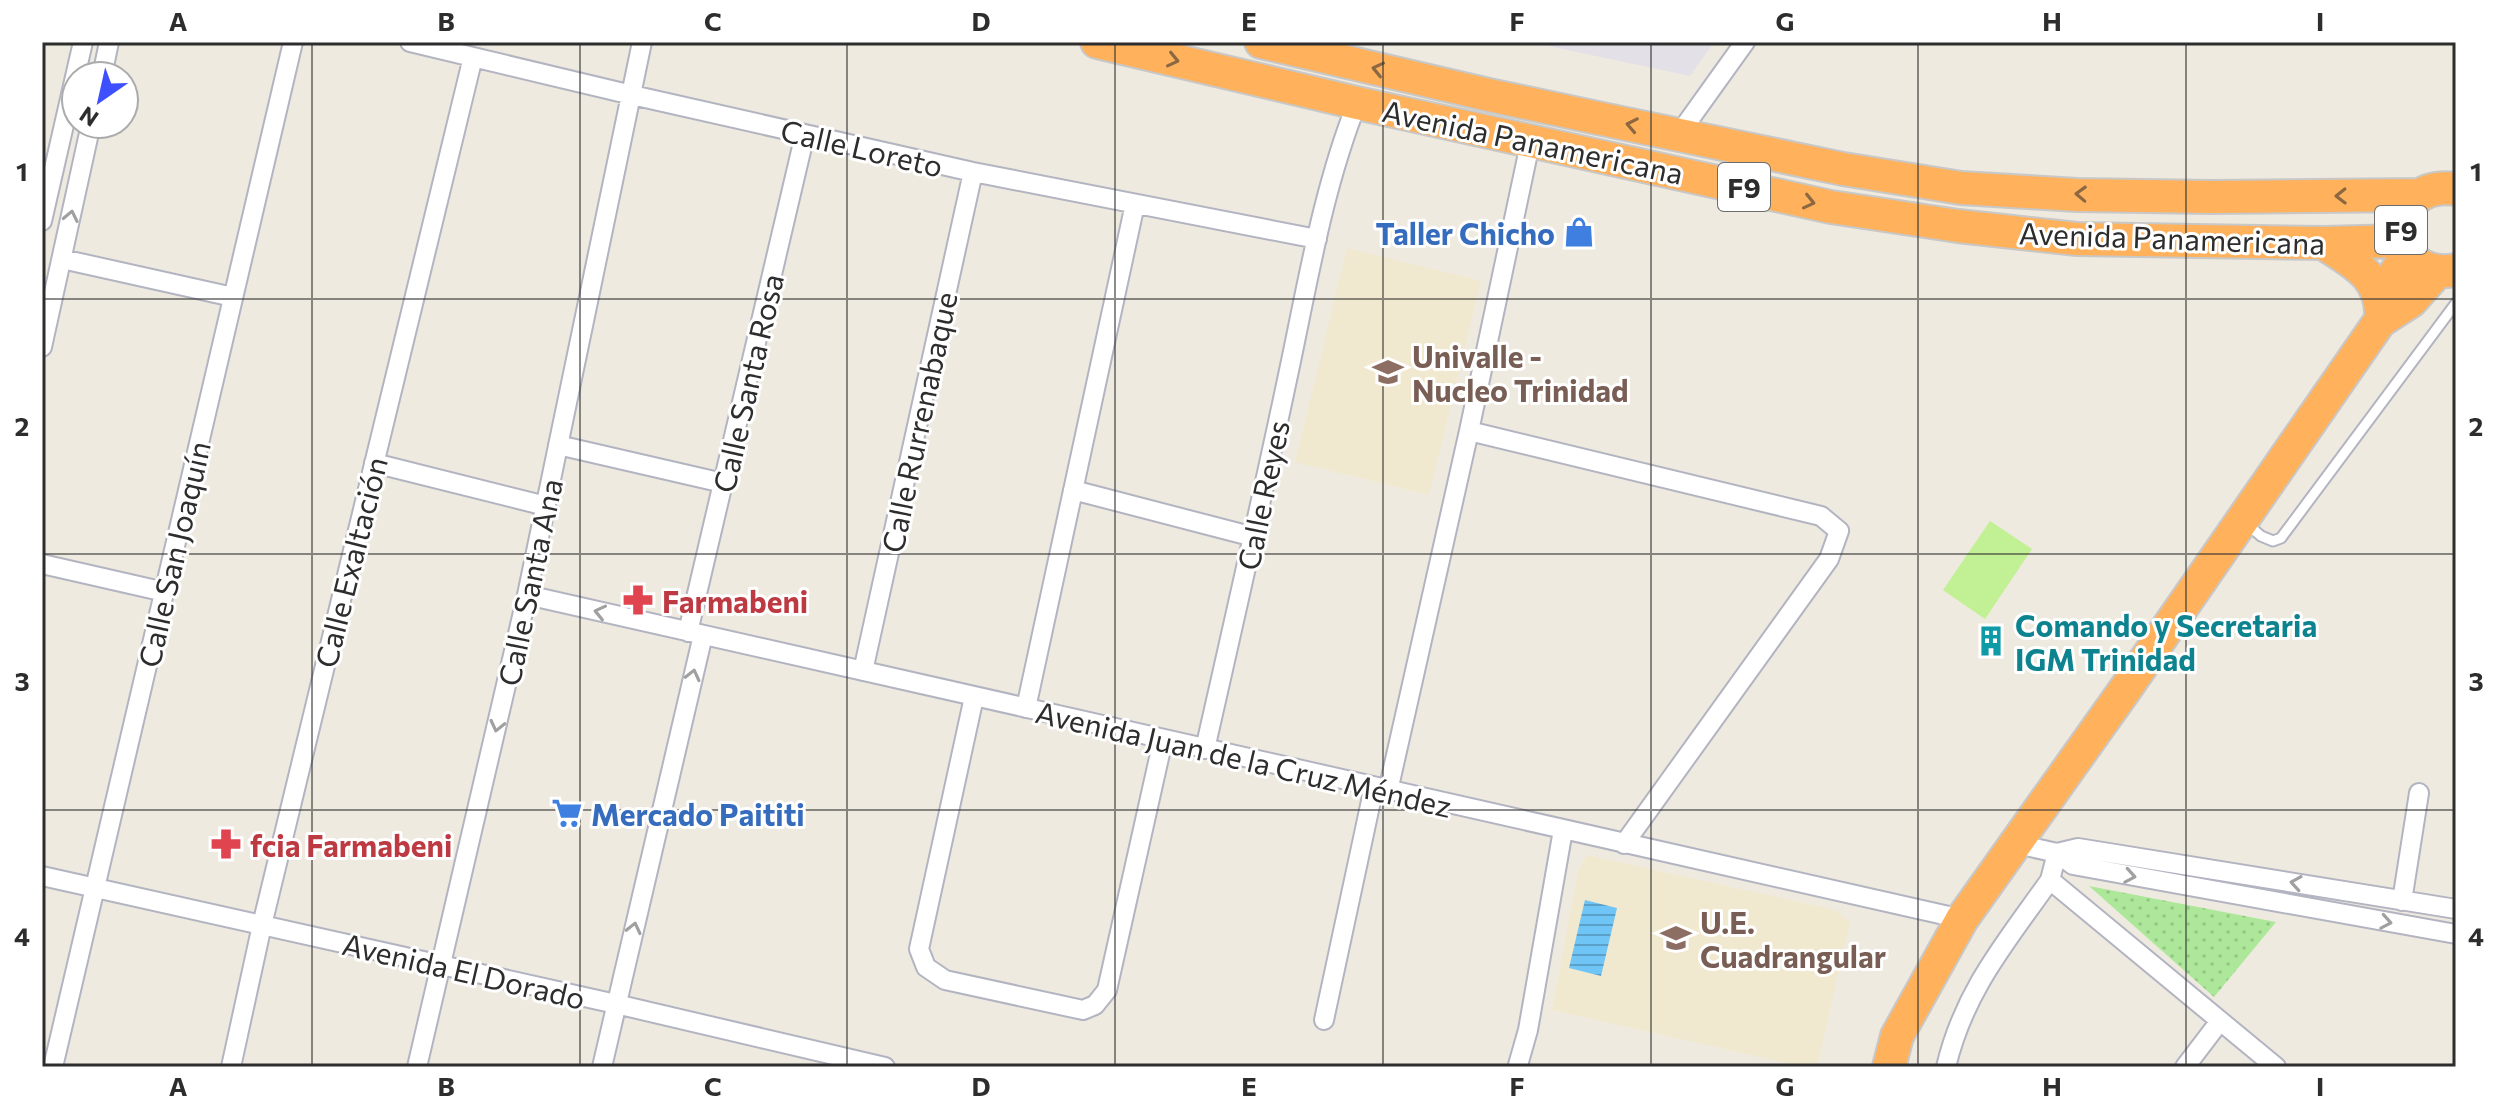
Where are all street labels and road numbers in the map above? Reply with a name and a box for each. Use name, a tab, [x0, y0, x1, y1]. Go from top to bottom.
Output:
street label: Avenida Panamericana	[1379, 91, 1687, 191]
street label: Calle Loreto	[777, 110, 947, 184]
road number: F9	[1718, 163, 1770, 211]
road number: F9	[2375, 206, 2427, 254]
street label: Avenida Panamericana	[2018, 213, 2326, 261]
street label: Calle Santa Rosa	[704, 270, 790, 496]
street label: Calle Rurrenabaque	[872, 288, 964, 556]
street label: Calle Reyes	[1228, 417, 1296, 573]
street label: Calle San Joaquín	[129, 437, 217, 671]
street label: Calle Exaltación	[306, 453, 394, 671]
street label: Calle Santa Ana	[489, 475, 569, 689]
street label: Avenida Juan de la Cruz Méndez	[1032, 692, 1456, 824]
street label: Avenida El Dorado	[339, 924, 589, 1016]

